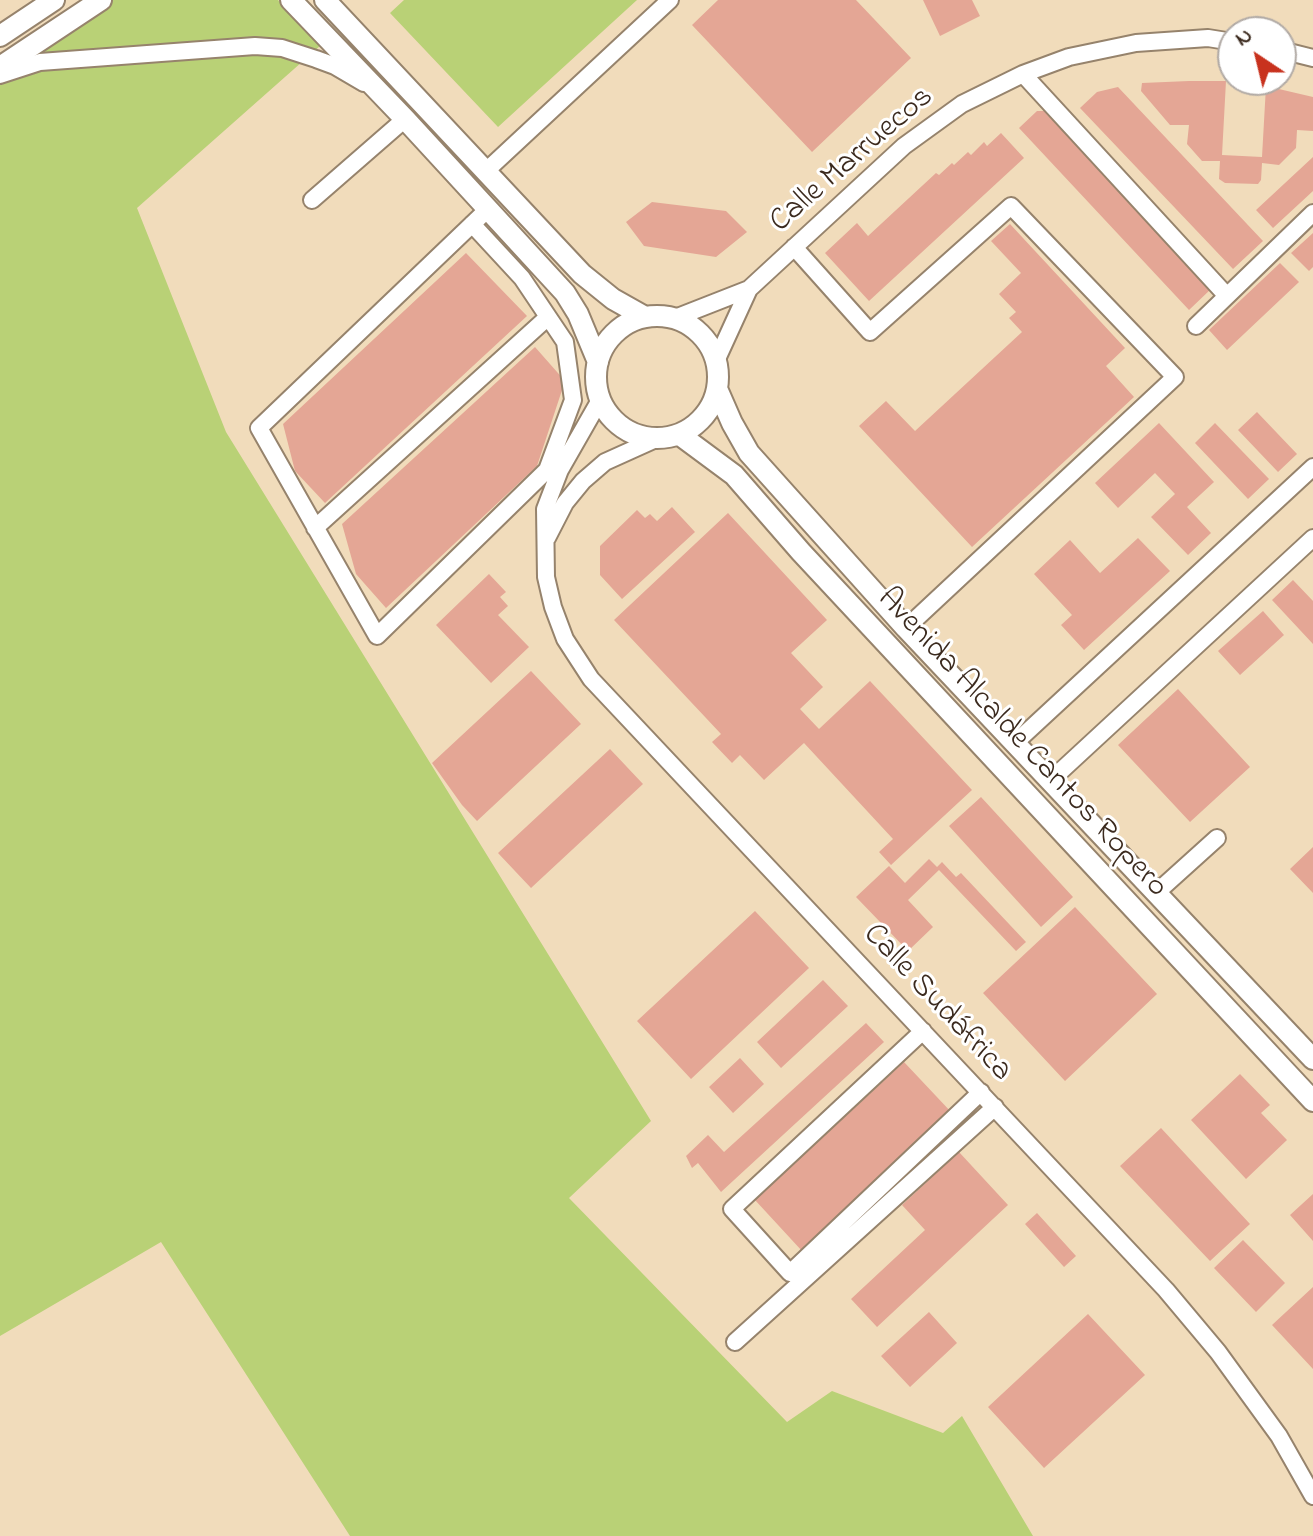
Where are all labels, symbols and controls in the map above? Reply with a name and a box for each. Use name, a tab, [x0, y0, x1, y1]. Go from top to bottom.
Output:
north arrow	[1217, 16, 1297, 96]
text: N	[1229, 21, 1260, 55]
street label: Calle Marruecos	[763, 80, 943, 242]
street label: Avenida Alcalde Cantos Ropero	[867, 581, 1175, 907]
street label: Calle Sudáfrica	[853, 917, 1019, 1091]

